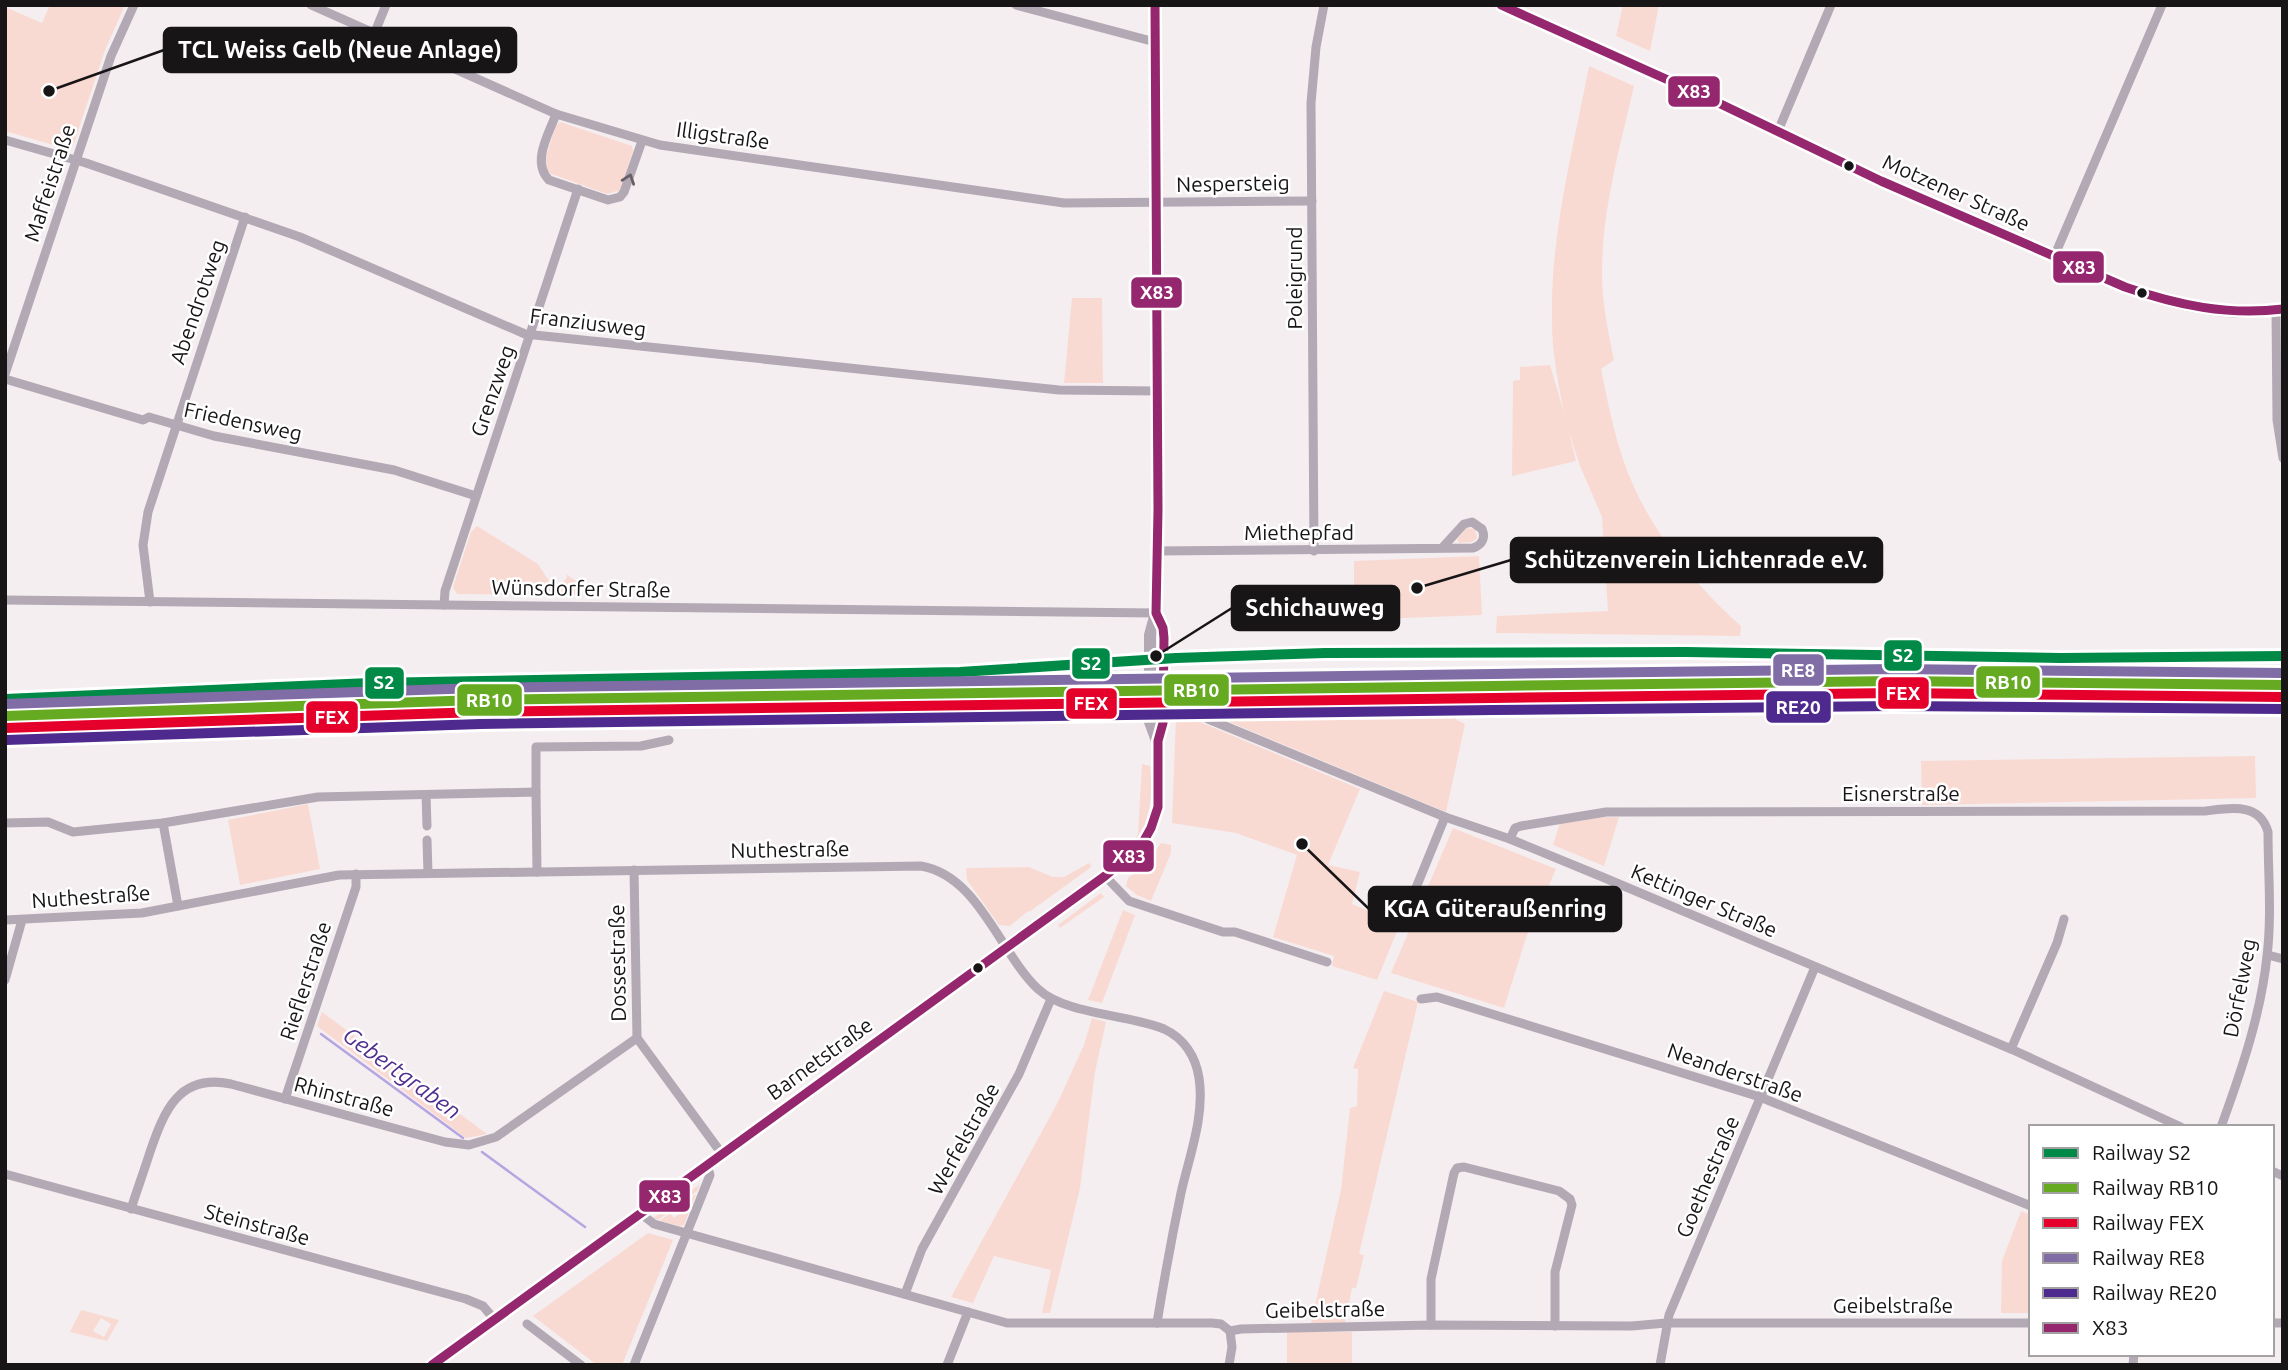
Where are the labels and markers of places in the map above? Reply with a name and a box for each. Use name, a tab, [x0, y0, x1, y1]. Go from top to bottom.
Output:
callout: TCL Weiss Gelb (Neue Anlage)	[164, 28, 516, 72]
unlabelled marker	[1842, 159, 1856, 173]
unlabelled marker	[2135, 286, 2149, 300]
callout: Schützenverein Lichtenrade e.V.	[1511, 538, 1882, 582]
callout: Schichauweg	[1232, 586, 1399, 630]
callout: KGA Güteraußenring	[1369, 887, 1621, 931]
unlabelled marker	[971, 961, 985, 975]

